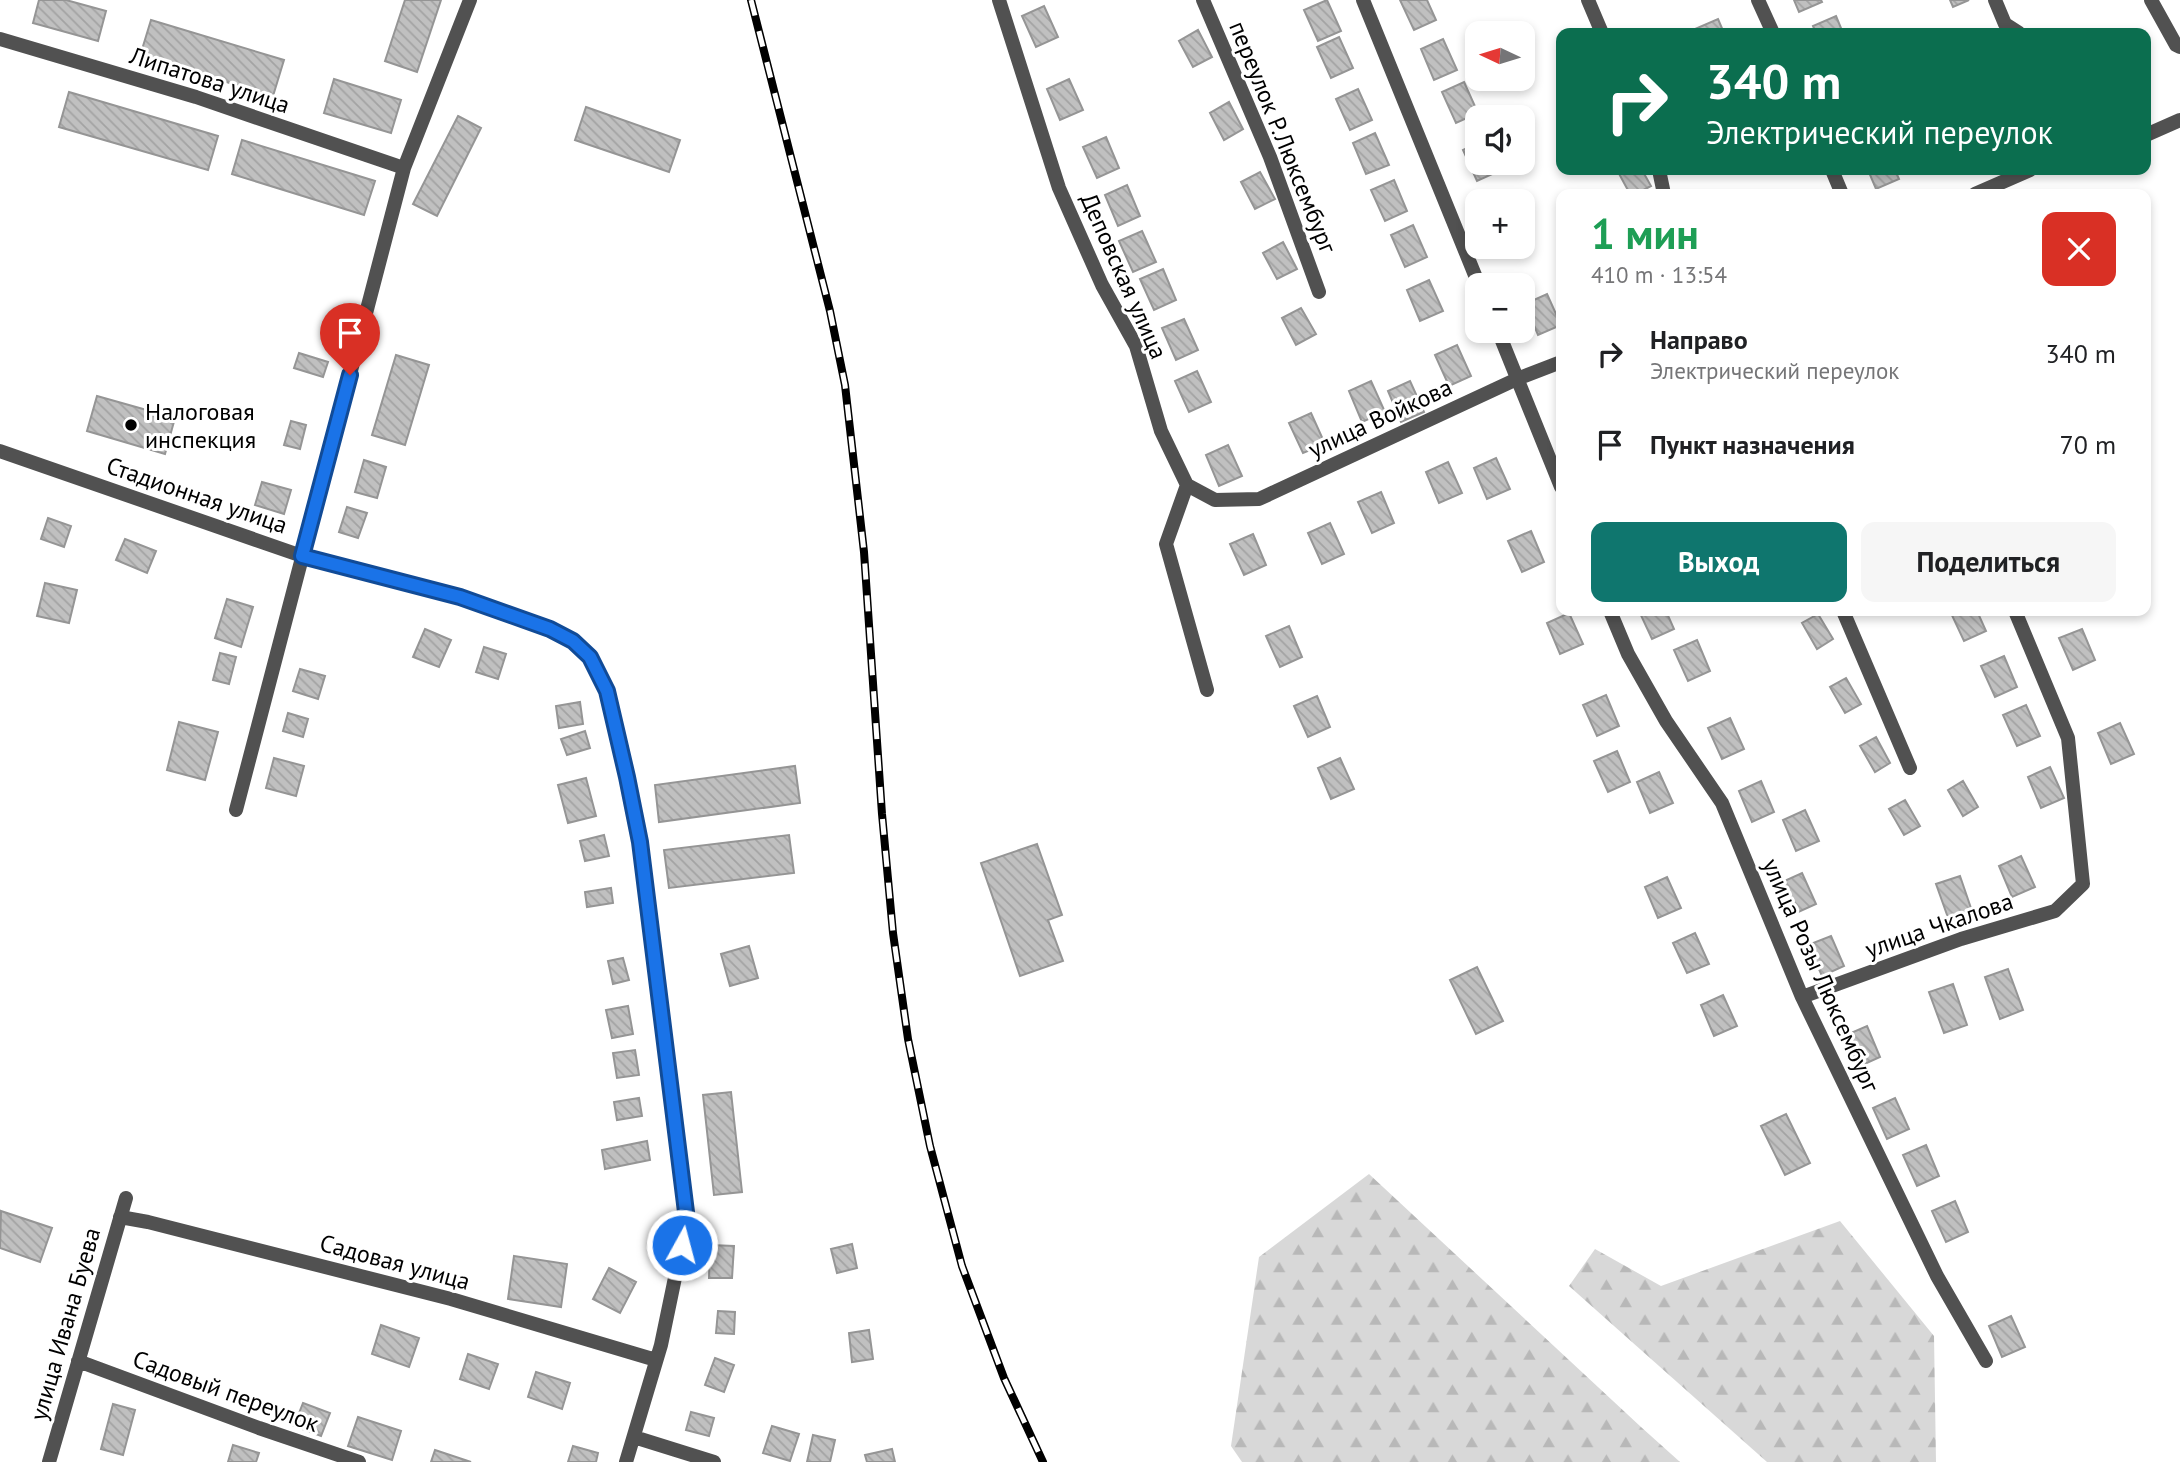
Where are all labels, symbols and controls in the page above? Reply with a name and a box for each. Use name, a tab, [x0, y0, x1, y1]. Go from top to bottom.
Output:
street label: переулок Р.Люксембург	[1222, 16, 1344, 258]
north arrow	[1465, 21, 1535, 91]
map controls	[1465, 21, 1535, 343]
street label: Липатова улица	[125, 39, 294, 120]
text: 340 m	[1706, 49, 1841, 113]
icon: right	[1591, 56, 1682, 147]
button: sound	[1465, 105, 1535, 175]
text: Электрический переулок	[1706, 111, 2053, 153]
street label: Деповская улица	[1074, 188, 1174, 364]
button: +	[1465, 189, 1535, 259]
text: 1 мин	[1591, 206, 1699, 261]
button: close	[2042, 212, 2116, 286]
text: 410 m · 13:54	[1591, 260, 1727, 289]
button: −	[1465, 273, 1535, 343]
pin	[320, 303, 380, 375]
icon: arrive	[331, 314, 369, 352]
text: Направо	[1650, 323, 1748, 356]
icon: right	[1591, 335, 1629, 373]
text: 340 m	[2045, 337, 2116, 370]
text: Электрический переулок	[1650, 356, 1899, 385]
street label: улица Войкова	[1303, 371, 1457, 465]
place label: Налоговая инспекция	[145, 396, 256, 455]
marker: Налоговая инспекция	[123, 417, 139, 433]
icon: arrive	[1591, 426, 1629, 464]
text: Пункт назначения	[1650, 428, 1855, 461]
text: 70 m	[2060, 428, 2116, 461]
street label: Стадионная улица	[102, 450, 292, 540]
button: Выход	[1591, 522, 1847, 602]
button: Поделиться	[1861, 522, 2116, 602]
street label: улица Розы Люксембург	[1755, 853, 1887, 1097]
street label: улица Чкалова	[1861, 885, 2017, 965]
position arrow	[645, 1208, 719, 1282]
street label: улица Ивана Буева	[23, 1224, 107, 1424]
street label: Садовая улица	[316, 1227, 474, 1297]
street label: Садовый переулок	[129, 1343, 324, 1439]

